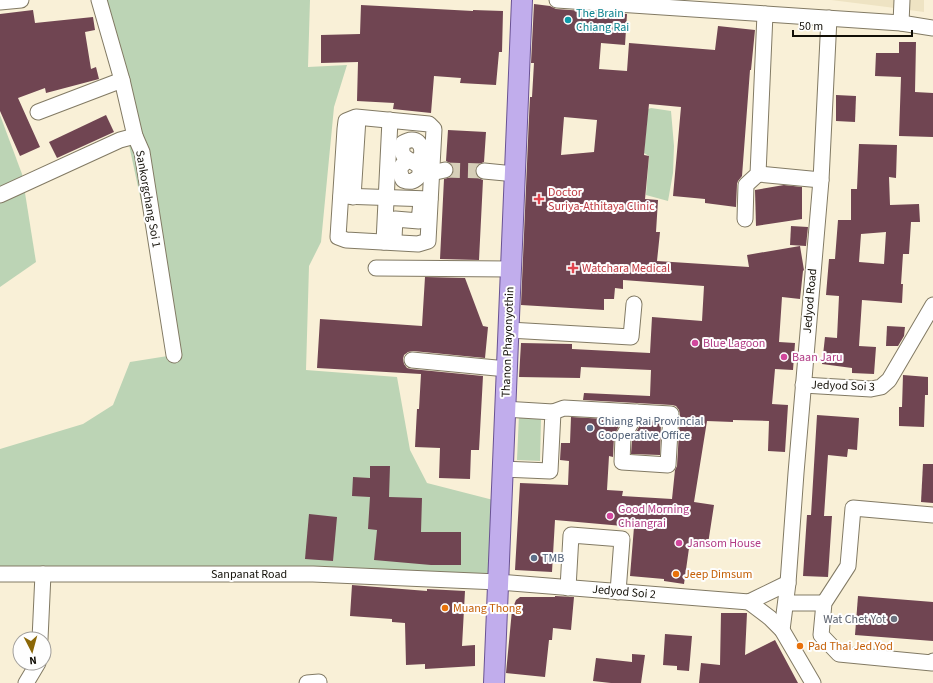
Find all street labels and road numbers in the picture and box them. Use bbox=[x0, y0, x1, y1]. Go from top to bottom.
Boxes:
street label: Sankorgchang Soi 1 bbox=[131, 149, 165, 249]
street label: Jedyod Road bbox=[799, 268, 821, 334]
street label: Thanon Phayonyothin bbox=[498, 286, 518, 398]
street label: Jedyod Soi 3 bbox=[811, 376, 875, 396]
street label: Sanpanat Road bbox=[211, 566, 287, 583]
street label: Jedyod Soi 2 bbox=[592, 581, 657, 603]

